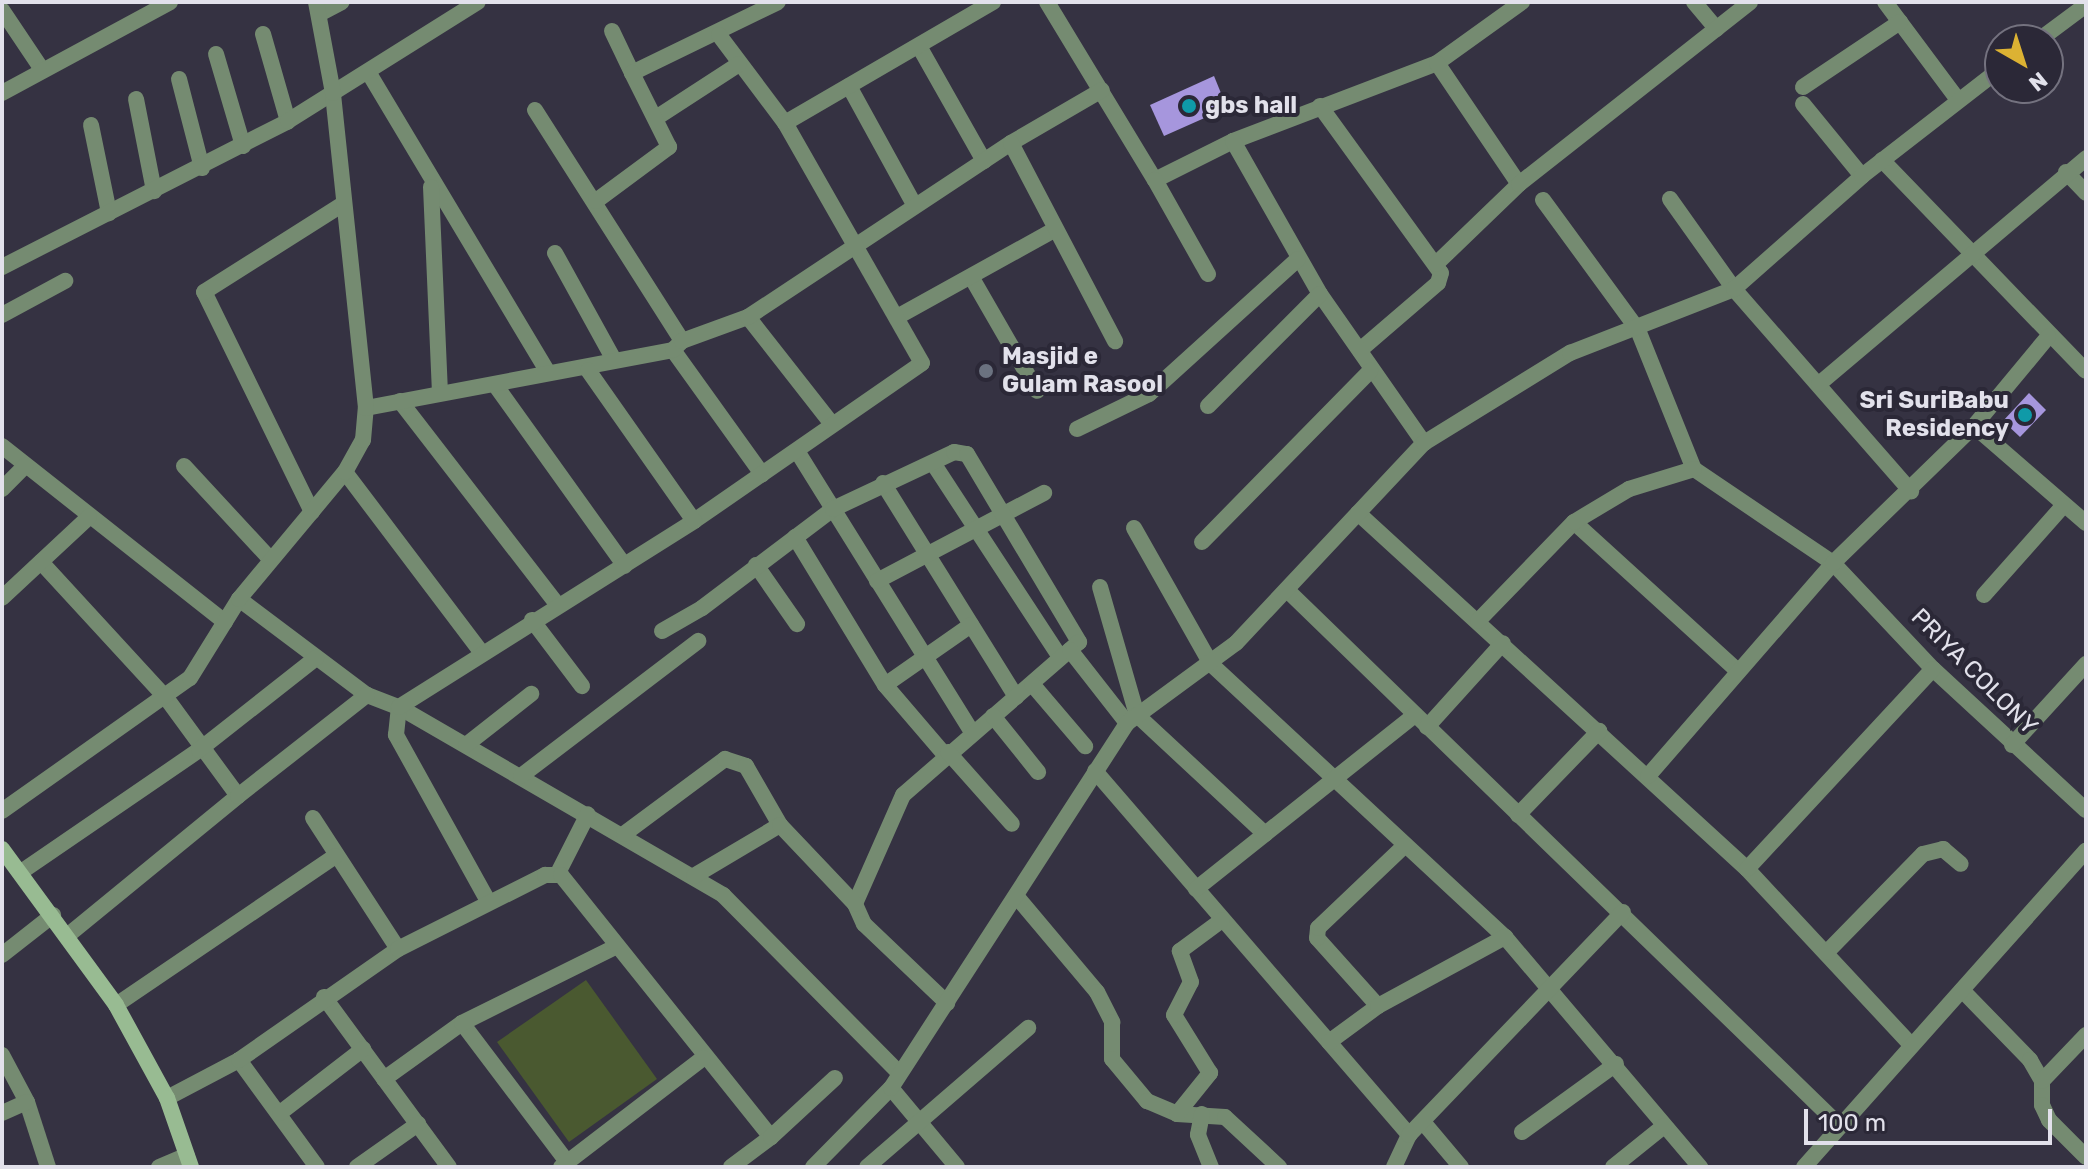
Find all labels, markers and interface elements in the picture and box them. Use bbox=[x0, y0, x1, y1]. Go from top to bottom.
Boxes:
north arrow bbox=[1984, 24, 2064, 104]
text: N bbox=[2024, 66, 2053, 97]
place label: gbs hall bbox=[1205, 92, 1297, 120]
marker: gbs hall bbox=[1180, 97, 1198, 115]
place label: Masjid e Gulam Rasool bbox=[1002, 343, 1163, 399]
marker: Masjid e Gulam Rasool bbox=[977, 362, 995, 380]
place label: Sri SuriBabu Residency bbox=[1860, 387, 2009, 443]
marker: Sri SuriBabu Residency bbox=[2016, 406, 2034, 424]
street label: PRIYA COLONY bbox=[1905, 603, 2043, 741]
scale bar bbox=[1808, 1093, 2056, 1143]
text: 100 m bbox=[1818, 1109, 1886, 1137]

